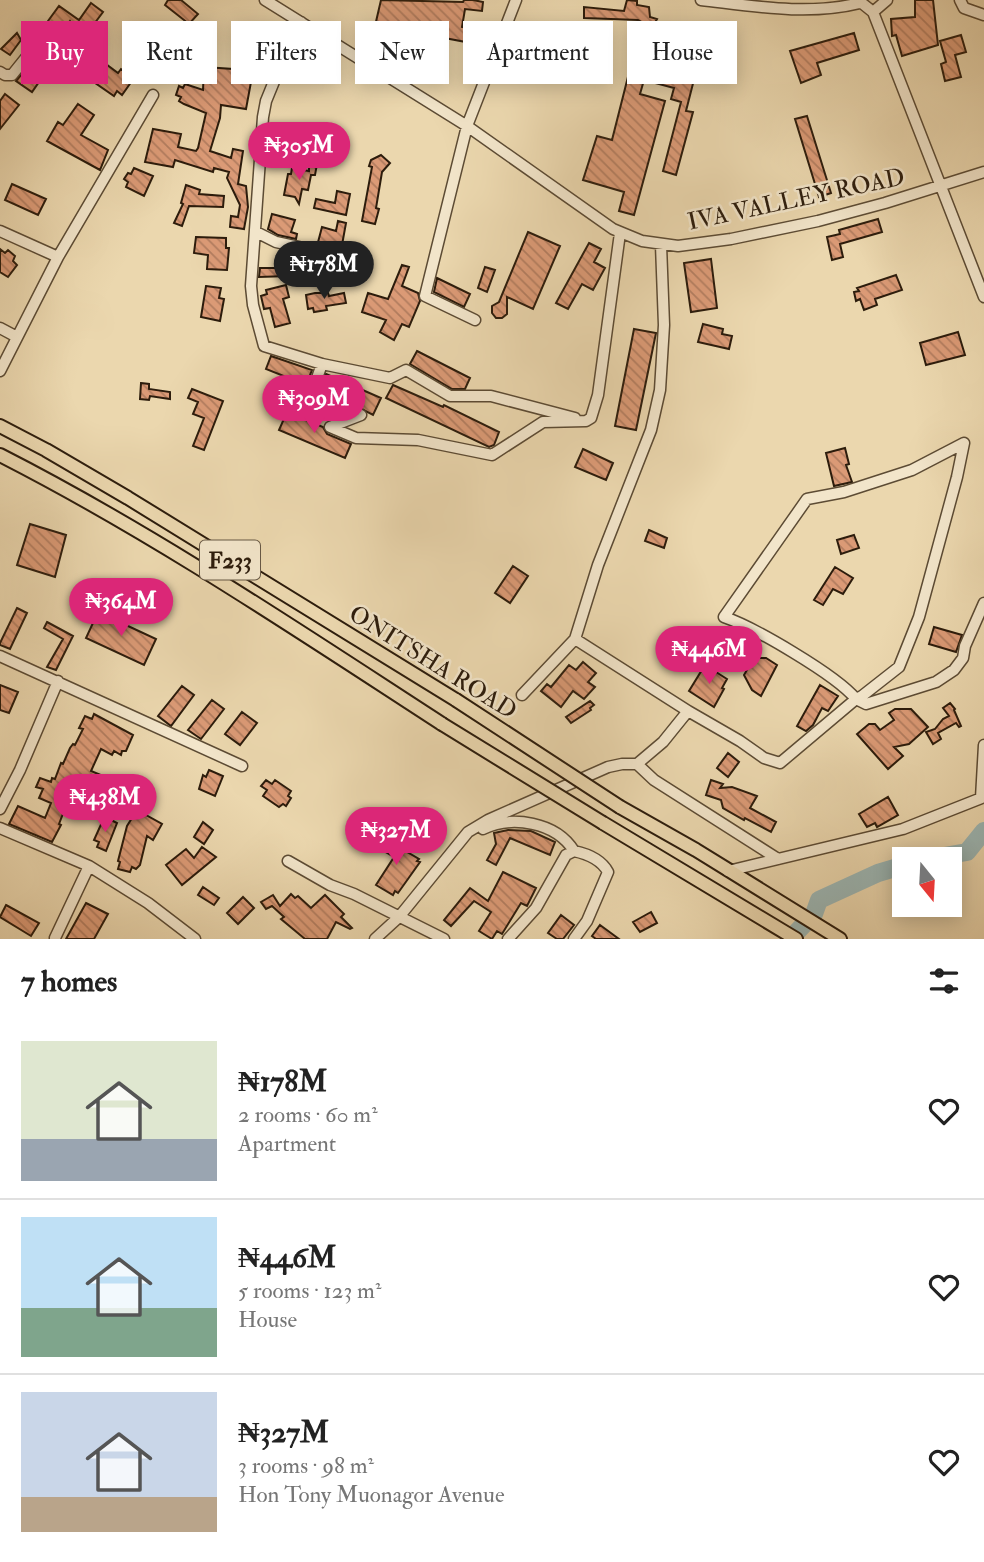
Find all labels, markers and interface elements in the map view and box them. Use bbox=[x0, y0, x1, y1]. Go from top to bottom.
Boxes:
chip: Buy bbox=[21, 21, 108, 84]
chip: Rent bbox=[122, 21, 217, 84]
chip: Filters bbox=[231, 21, 341, 84]
chip: New bbox=[355, 21, 449, 84]
chip: Apartment bbox=[463, 21, 613, 84]
chip: House bbox=[627, 21, 737, 84]
pin: ₦305M bbox=[250, 122, 348, 182]
text: ₦305M bbox=[264, 130, 334, 159]
street label: IVA VALLEY ROAD bbox=[685, 161, 907, 238]
pin: ₦178M bbox=[275, 242, 373, 301]
text: ₦178M bbox=[290, 249, 358, 278]
pin: ₦309M bbox=[265, 376, 363, 435]
text: ₦309M bbox=[278, 383, 350, 412]
road number: F233 bbox=[200, 540, 260, 580]
pin: ₦364M bbox=[72, 578, 170, 638]
text: ₦364M bbox=[85, 586, 157, 615]
street label: ONITSHA ROAD bbox=[343, 598, 522, 726]
pin: ₦446M bbox=[660, 626, 758, 686]
text: ₦446M bbox=[671, 634, 747, 663]
pin: ₦438M bbox=[56, 774, 154, 834]
text: ₦438M bbox=[70, 782, 140, 811]
pin: ₦327M bbox=[347, 808, 445, 867]
text: ₦327M bbox=[361, 815, 431, 844]
north arrow bbox=[892, 847, 962, 917]
map controls bbox=[892, 847, 962, 917]
icon: filters bbox=[925, 962, 963, 1000]
text: 7 homes bbox=[21, 963, 117, 1000]
text: ₦178M bbox=[238, 1063, 327, 1100]
icon: home bbox=[77, 1069, 161, 1153]
icon: heart bbox=[925, 1092, 963, 1130]
text: 2 rooms · 60 m² bbox=[238, 1100, 378, 1129]
text: Apartment bbox=[238, 1129, 336, 1158]
text: ₦446M bbox=[238, 1239, 336, 1276]
icon: home bbox=[77, 1245, 161, 1329]
icon: heart bbox=[925, 1268, 963, 1306]
text: 5 rooms · 123 m² bbox=[238, 1276, 381, 1305]
text: House bbox=[238, 1305, 297, 1334]
text: ₦327M bbox=[238, 1414, 329, 1451]
icon: home bbox=[77, 1420, 161, 1504]
icon: heart bbox=[925, 1443, 963, 1481]
text: 3 rooms · 98 m² bbox=[238, 1451, 374, 1480]
text: Hon Tony Muonagor Avenue bbox=[238, 1480, 505, 1509]

